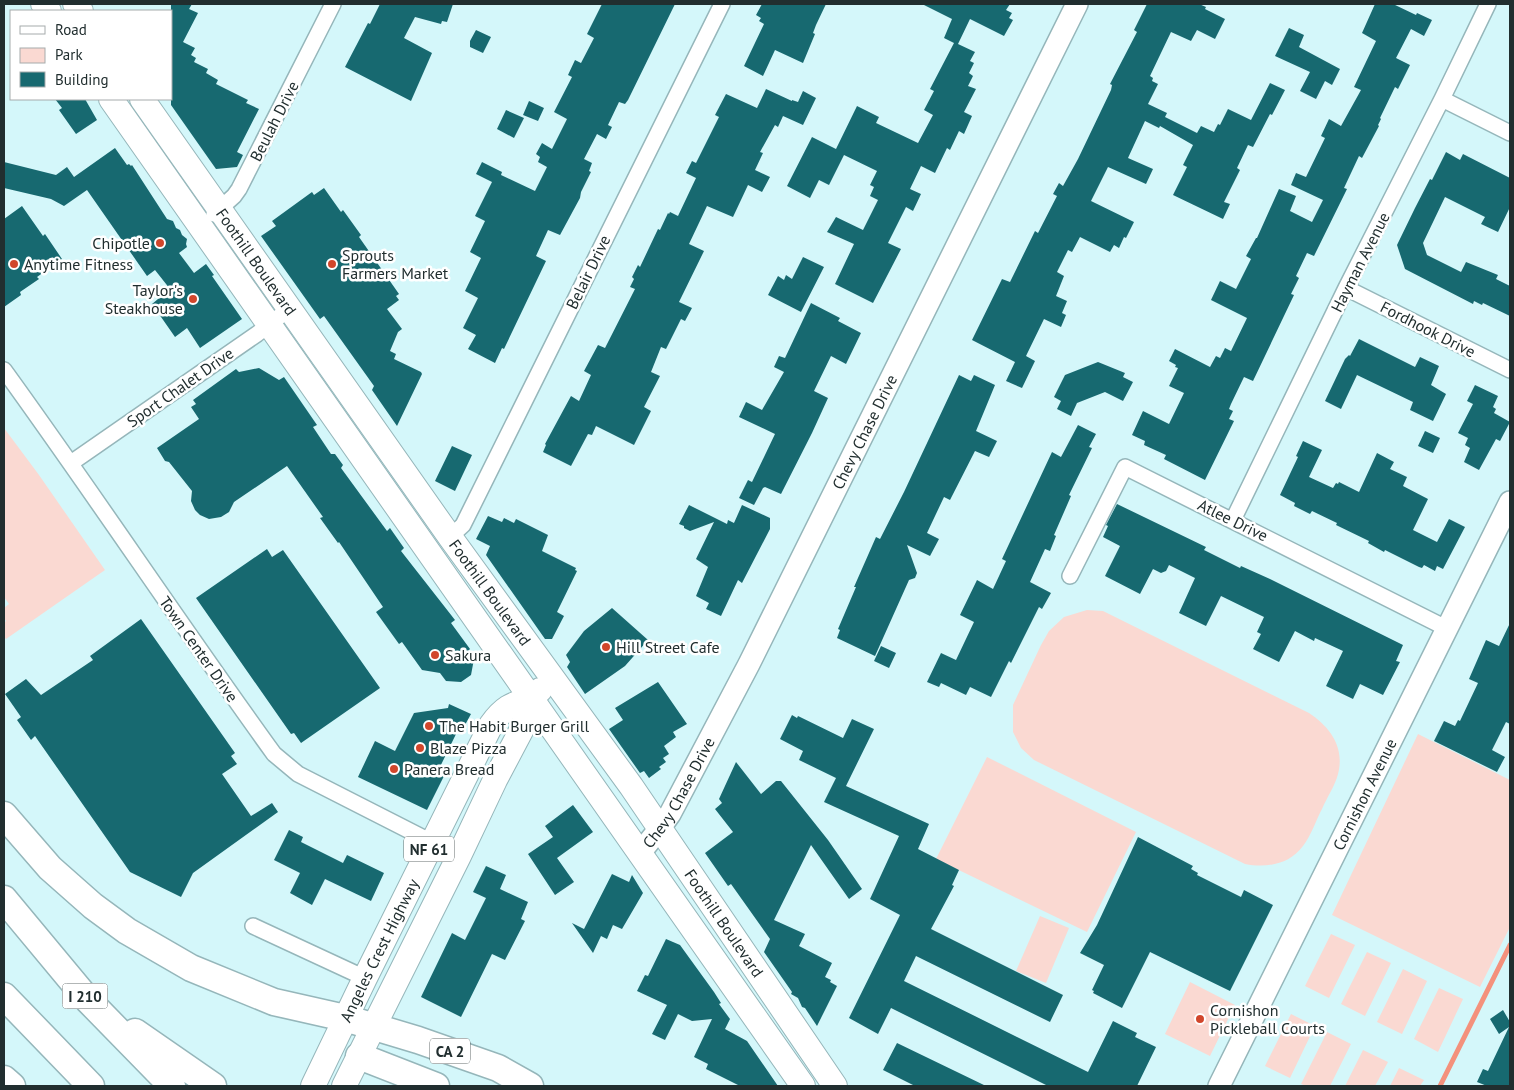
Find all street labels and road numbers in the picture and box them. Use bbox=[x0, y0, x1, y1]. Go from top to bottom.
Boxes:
street label: Beulah Drive bbox=[245, 77, 303, 165]
street label: Foothill Boulevard bbox=[212, 204, 301, 319]
street label: Hayman Avenue bbox=[1326, 209, 1394, 315]
street label: Belair Drive bbox=[561, 232, 615, 312]
street label: Fordhook Drive bbox=[1377, 296, 1479, 362]
street label: Sport Chalet Drive bbox=[123, 343, 237, 431]
street label: Chevy Chase Drive bbox=[827, 371, 901, 493]
street label: Atlee Drive bbox=[1195, 494, 1271, 546]
street label: Foothill Boulevard bbox=[445, 535, 536, 649]
street label: Town Center Drive bbox=[155, 592, 243, 706]
street label: Chevy Chase Drive bbox=[638, 734, 719, 852]
street label: Cornishon Avenue bbox=[1328, 735, 1401, 853]
road number: NF 61 bbox=[404, 836, 454, 862]
street label: Foothill Boulevard bbox=[680, 865, 768, 981]
street label: Angeles Crest Highway bbox=[335, 875, 423, 1025]
road number: I 210 bbox=[62, 984, 108, 1008]
road number: CA 2 bbox=[430, 1038, 470, 1064]

